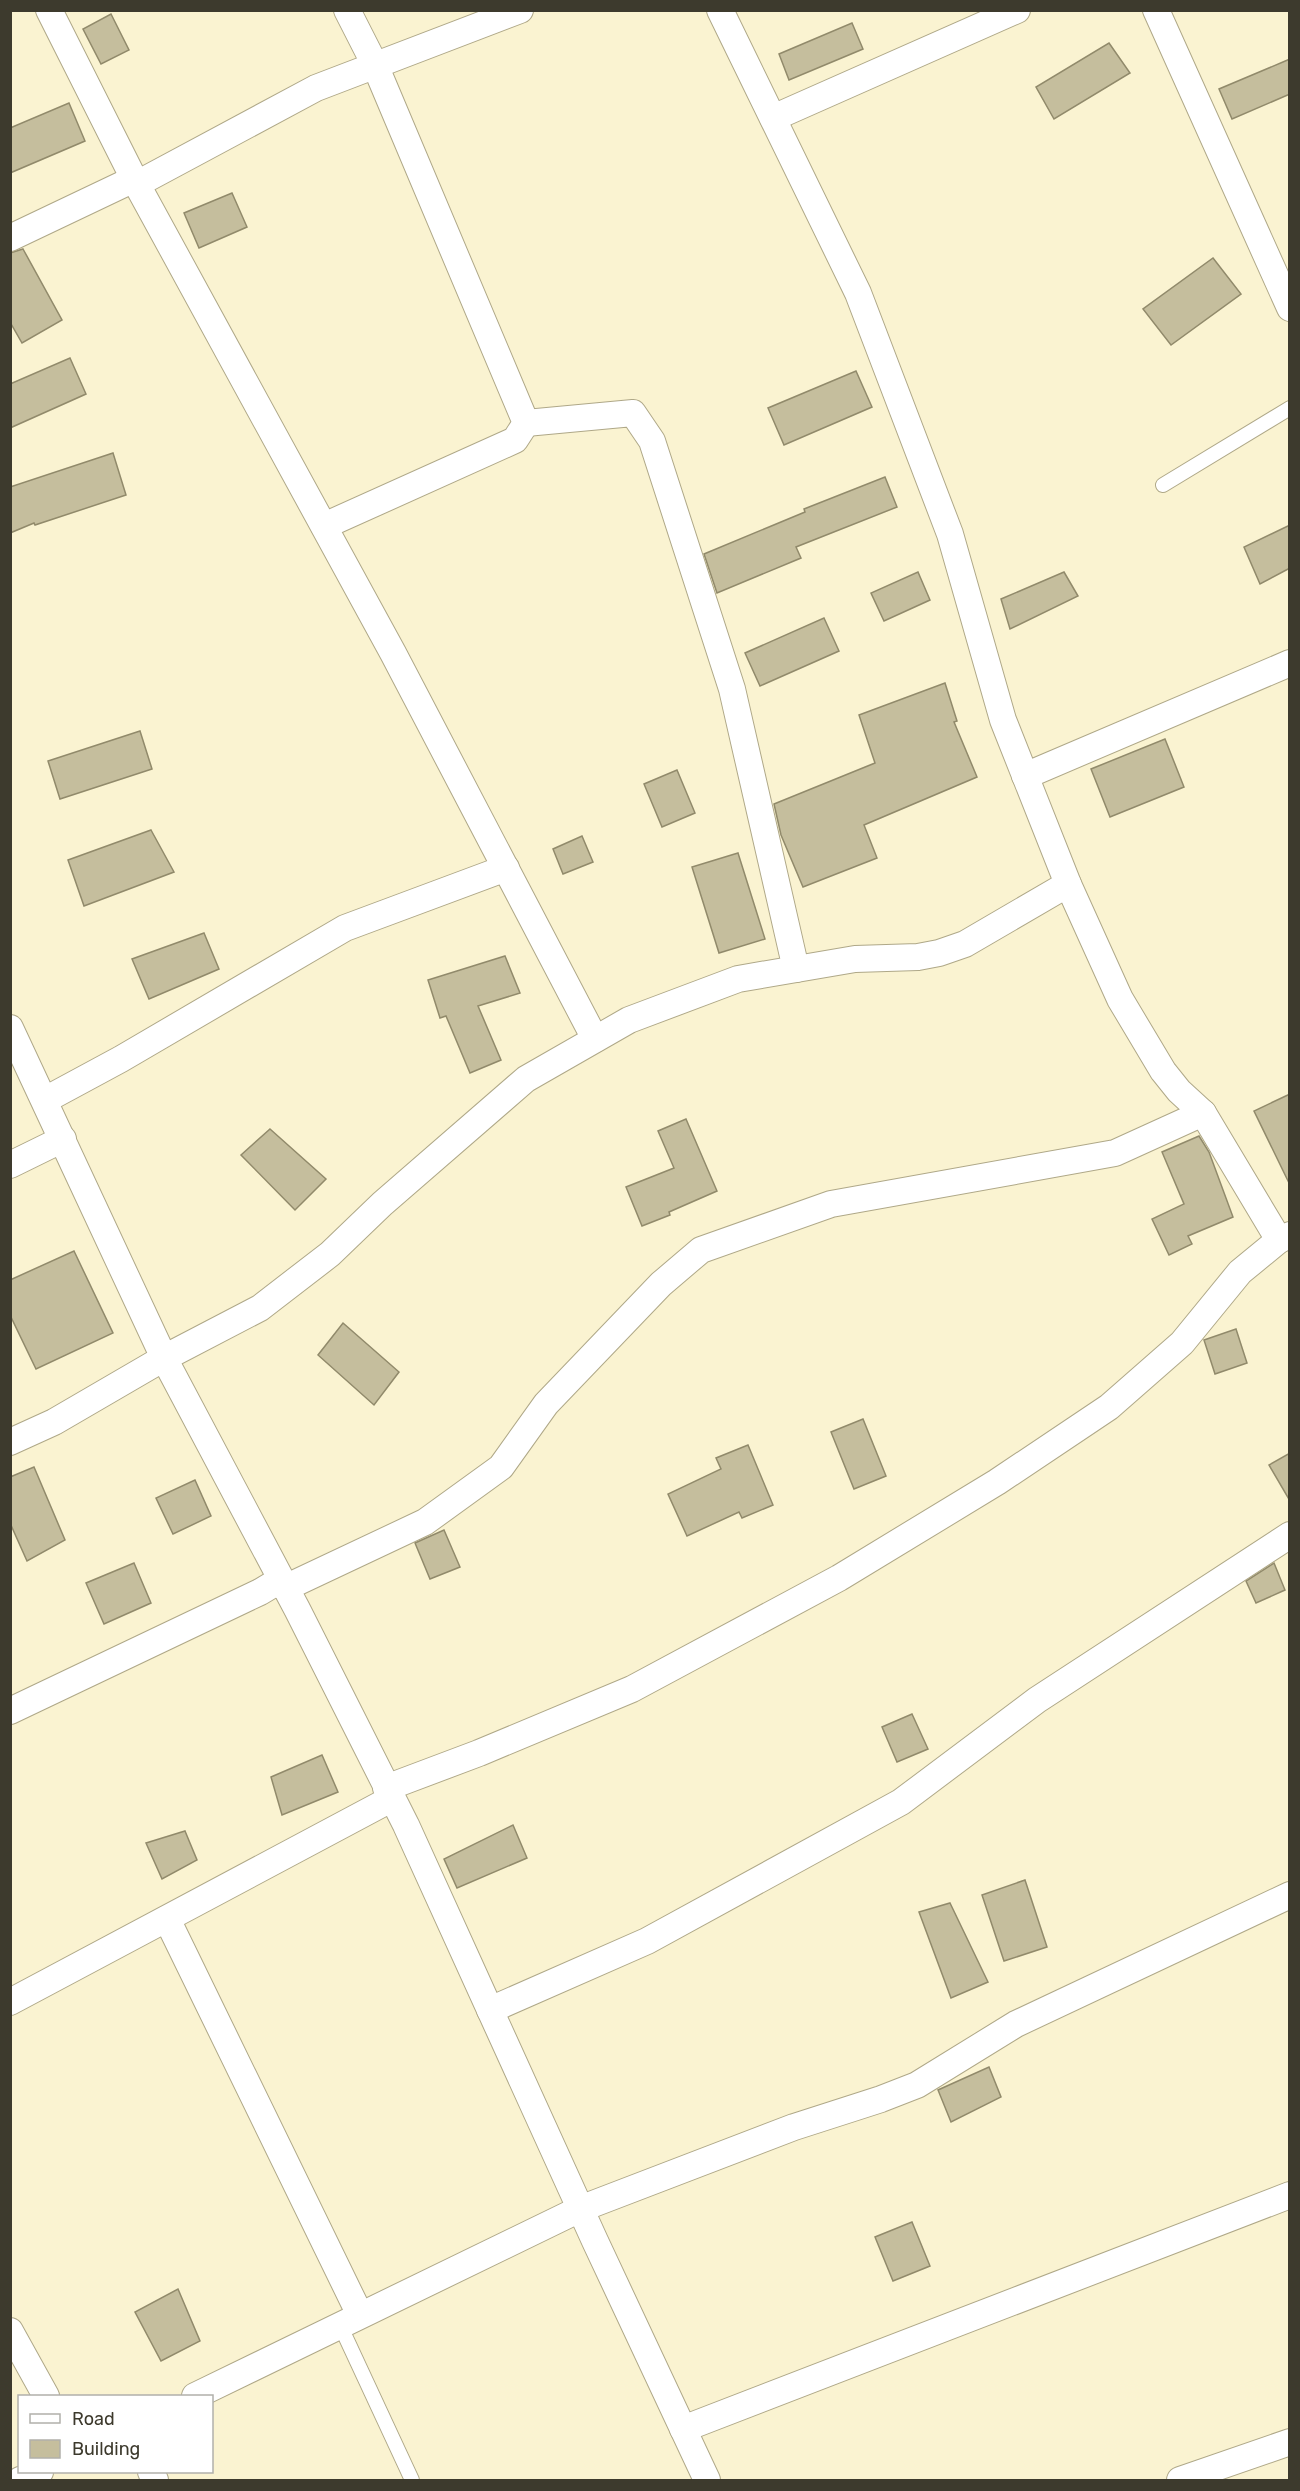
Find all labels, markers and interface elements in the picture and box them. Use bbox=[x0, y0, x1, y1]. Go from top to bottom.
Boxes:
legend bbox=[18, 2395, 213, 2473]
text: Road bbox=[72, 2408, 115, 2430]
text: Building bbox=[72, 2438, 140, 2460]

